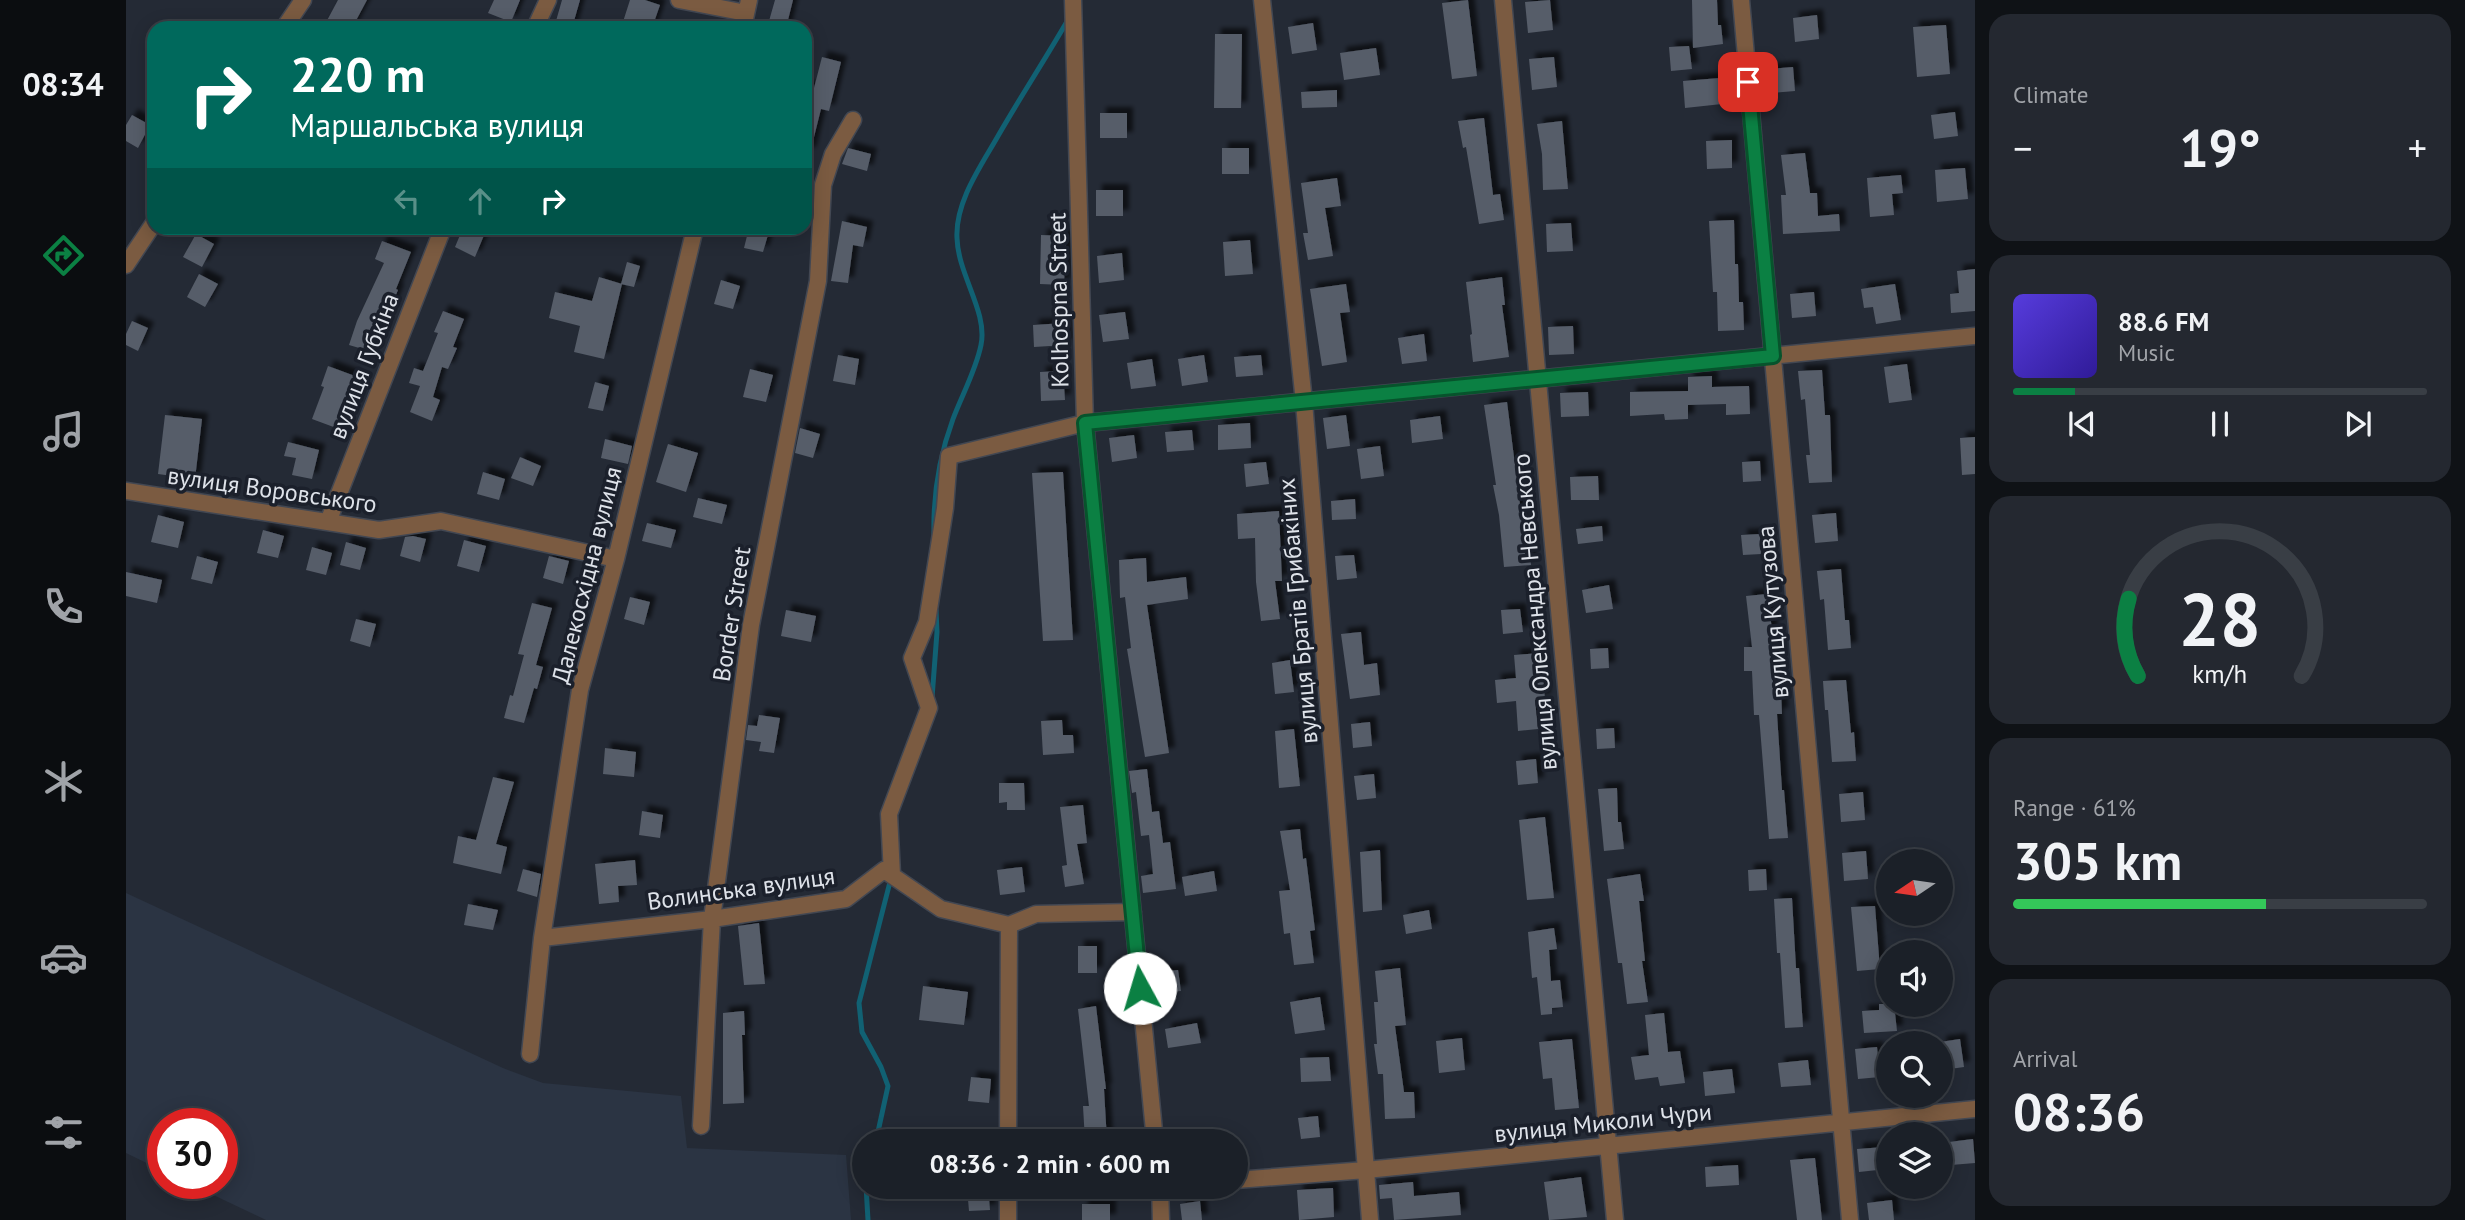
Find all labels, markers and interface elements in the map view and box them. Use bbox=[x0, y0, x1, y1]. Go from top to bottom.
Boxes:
text: 220 m bbox=[290, 42, 425, 106]
icon: right bbox=[175, 49, 266, 140]
pin bbox=[1718, 52, 1778, 112]
text: 08:34 bbox=[22, 63, 104, 105]
icon: arrive bbox=[1729, 63, 1767, 101]
text: Climate bbox=[2013, 80, 2088, 109]
text: Маршальська вулиця bbox=[290, 104, 584, 146]
text: 19° bbox=[2179, 114, 2261, 181]
text: − bbox=[2013, 123, 2032, 172]
text: + bbox=[2408, 123, 2427, 172]
icon: left bbox=[388, 182, 426, 220]
icon: ahead bbox=[461, 182, 499, 220]
icon: right bbox=[534, 182, 572, 220]
street label: Kolhospna Street bbox=[1041, 212, 1076, 388]
icon: directions bbox=[39, 231, 88, 280]
street label: вулиця Губкіна bbox=[322, 288, 406, 443]
text: 88.6 FM bbox=[2118, 305, 2209, 338]
text: Music bbox=[2118, 338, 2175, 367]
icon: previous bbox=[2063, 405, 2101, 443]
icon: pause bbox=[2201, 405, 2239, 443]
icon: next bbox=[2339, 405, 2377, 443]
icon: music bbox=[39, 407, 88, 456]
street label: вулиця Олександра Невського bbox=[1505, 452, 1564, 772]
street label: вулиця Воровського bbox=[165, 459, 379, 520]
street label: Далекосхідна вулиця bbox=[545, 463, 628, 686]
street label: вулиця Братів Грибакіних bbox=[1270, 477, 1325, 745]
street label: вулиця Кутузова bbox=[1750, 525, 1795, 699]
street label: Border Street bbox=[706, 544, 757, 684]
text: 28 bbox=[2179, 572, 2261, 666]
icon: phone bbox=[39, 582, 88, 631]
text: km/h bbox=[2193, 658, 2247, 690]
icon: climate bbox=[39, 757, 88, 806]
text: Range · 61% bbox=[2013, 793, 2136, 822]
text: 305 km bbox=[2013, 827, 2182, 894]
north arrow bbox=[1876, 849, 1953, 926]
map controls bbox=[1876, 849, 1953, 1199]
street label: Волинська вулиця bbox=[645, 860, 837, 917]
icon: car bbox=[39, 933, 88, 982]
button: sound bbox=[1876, 940, 1953, 1017]
position arrow bbox=[1103, 951, 1177, 1025]
button: search bbox=[1876, 1031, 1953, 1108]
text: Arrival bbox=[2013, 1044, 2077, 1073]
text: 08:36 bbox=[2013, 1078, 2145, 1145]
street label: вулиця Миколи Чури bbox=[1493, 1096, 1713, 1149]
icon: filters bbox=[39, 1108, 88, 1157]
speed limit sign: 30 bbox=[147, 1108, 238, 1199]
button: layers bbox=[1876, 1122, 1953, 1199]
text: 08:36 · 2 min · 600 m bbox=[930, 1147, 1170, 1180]

